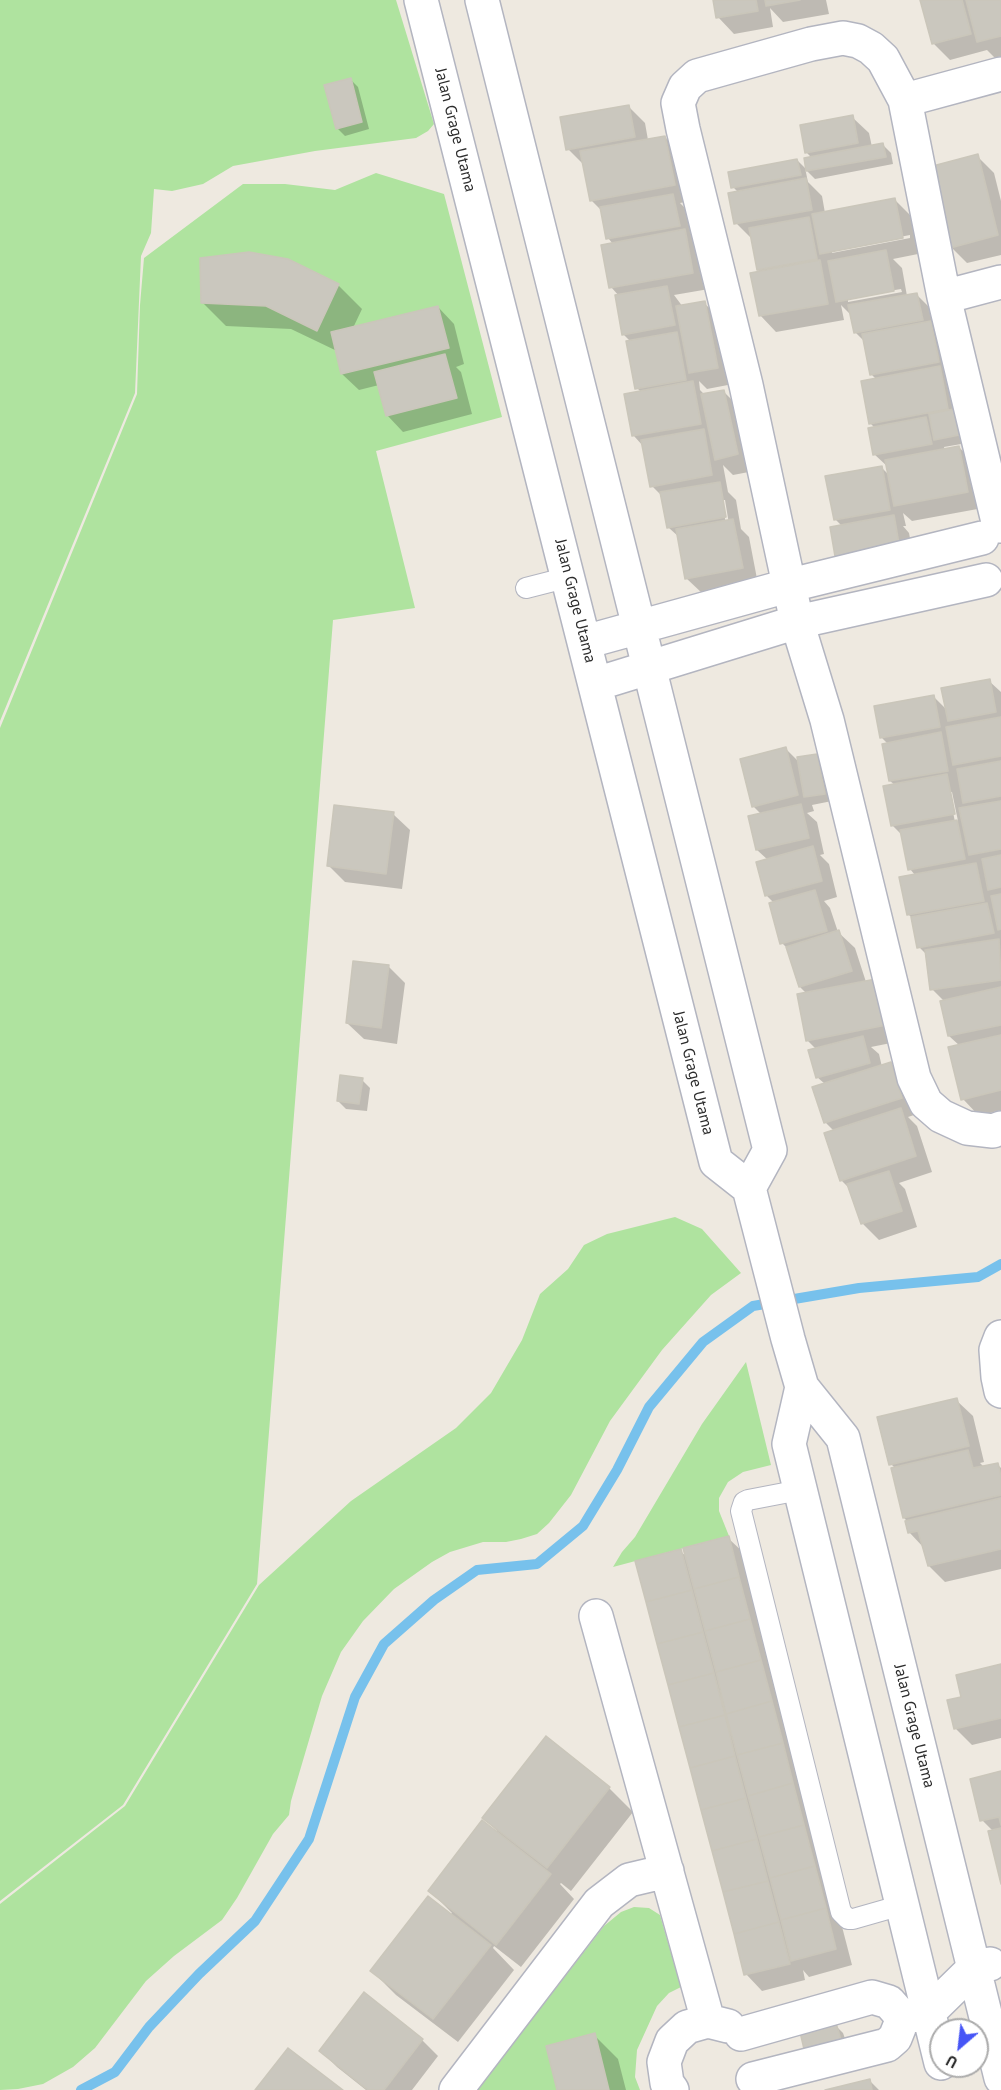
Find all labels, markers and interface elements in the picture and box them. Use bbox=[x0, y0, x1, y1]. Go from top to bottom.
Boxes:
street label: Jalan Grage Utama bbox=[430, 66, 480, 194]
street label: Jalan Grage Utama bbox=[550, 537, 600, 665]
street label: Jalan Grage Utama bbox=[668, 1009, 718, 1137]
street label: Jalan Grage Utama bbox=[889, 1662, 939, 1790]
north arrow bbox=[929, 2018, 989, 2078]
text: U bbox=[942, 2051, 961, 2073]

